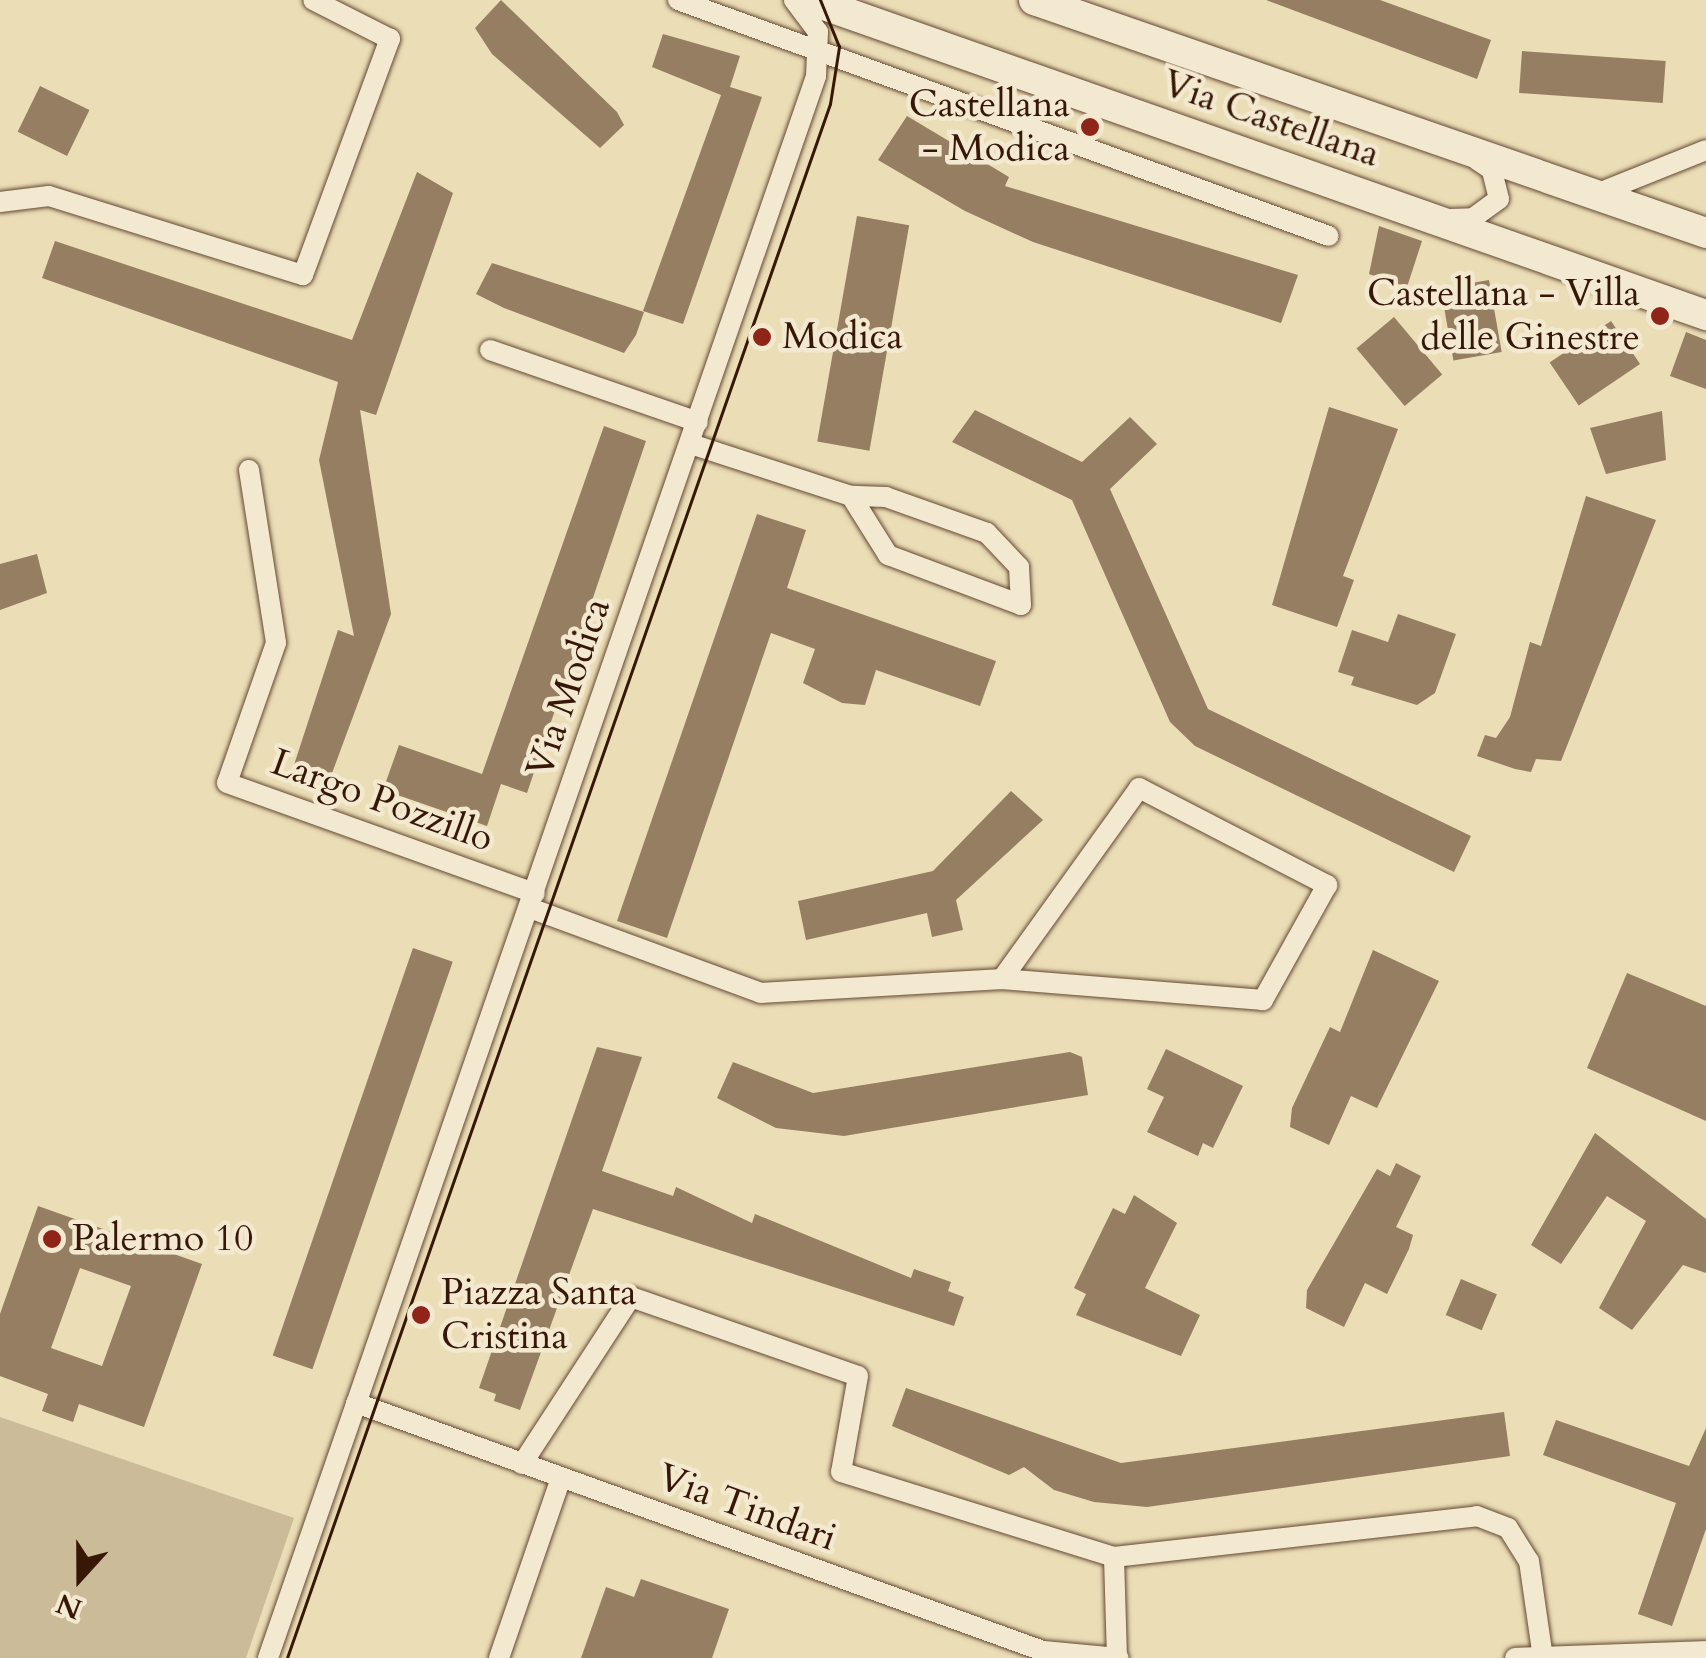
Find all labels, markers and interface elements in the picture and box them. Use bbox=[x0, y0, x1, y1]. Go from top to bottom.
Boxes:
street label: Via Castellana bbox=[1157, 61, 1385, 177]
place label: Castellana - Modica bbox=[909, 82, 1070, 172]
marker: Castellana - Modica bbox=[1079, 116, 1101, 138]
place label: Castellana - Villa delle Ginestre bbox=[1367, 271, 1640, 360]
marker: Castellana - Villa delle Ginestre bbox=[1649, 305, 1671, 327]
place label: Modica bbox=[782, 314, 903, 360]
marker: Modica bbox=[751, 326, 773, 348]
street label: Via Modica bbox=[517, 593, 621, 783]
street label: Largo Pozzillo bbox=[265, 740, 499, 862]
place label: Palermo 10 bbox=[72, 1216, 253, 1262]
marker: Palermo 10 bbox=[41, 1228, 63, 1250]
place label: Piazza Santa Cristina bbox=[441, 1270, 637, 1360]
marker: Piazza Santa Cristina bbox=[410, 1304, 432, 1326]
street label: Via Tindari bbox=[652, 1455, 842, 1561]
north arrow bbox=[30, 1528, 130, 1628]
text: N bbox=[51, 1584, 87, 1628]

